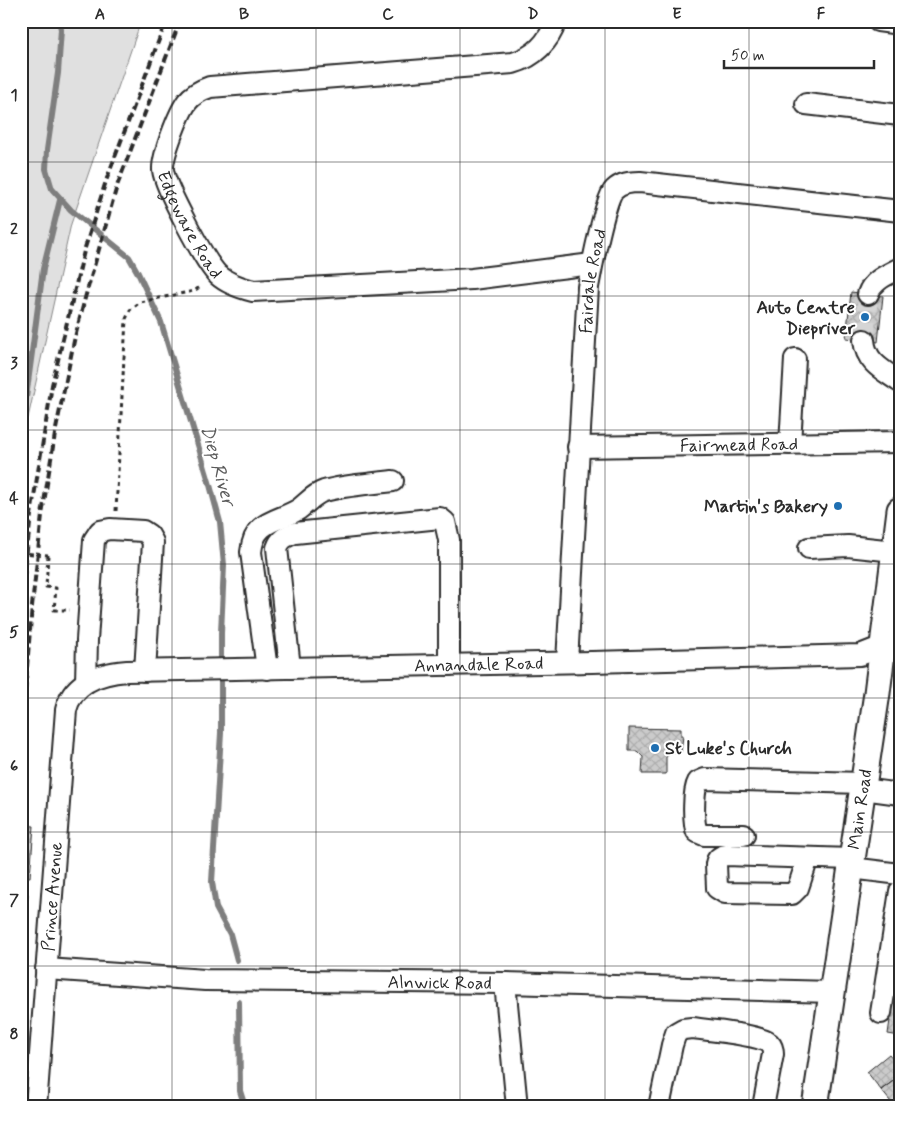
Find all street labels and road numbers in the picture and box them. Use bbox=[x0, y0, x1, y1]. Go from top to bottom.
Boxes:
street label: Edgeware Road bbox=[151, 168, 227, 284]
street label: Fairdale Road bbox=[574, 226, 613, 334]
street label: Fairmead Road bbox=[680, 433, 798, 458]
street label: Annandale Road bbox=[414, 652, 544, 678]
street label: Main Road bbox=[843, 768, 878, 851]
street label: Prince Avenue bbox=[37, 841, 69, 952]
street label: Alnwick Road bbox=[387, 971, 492, 996]

